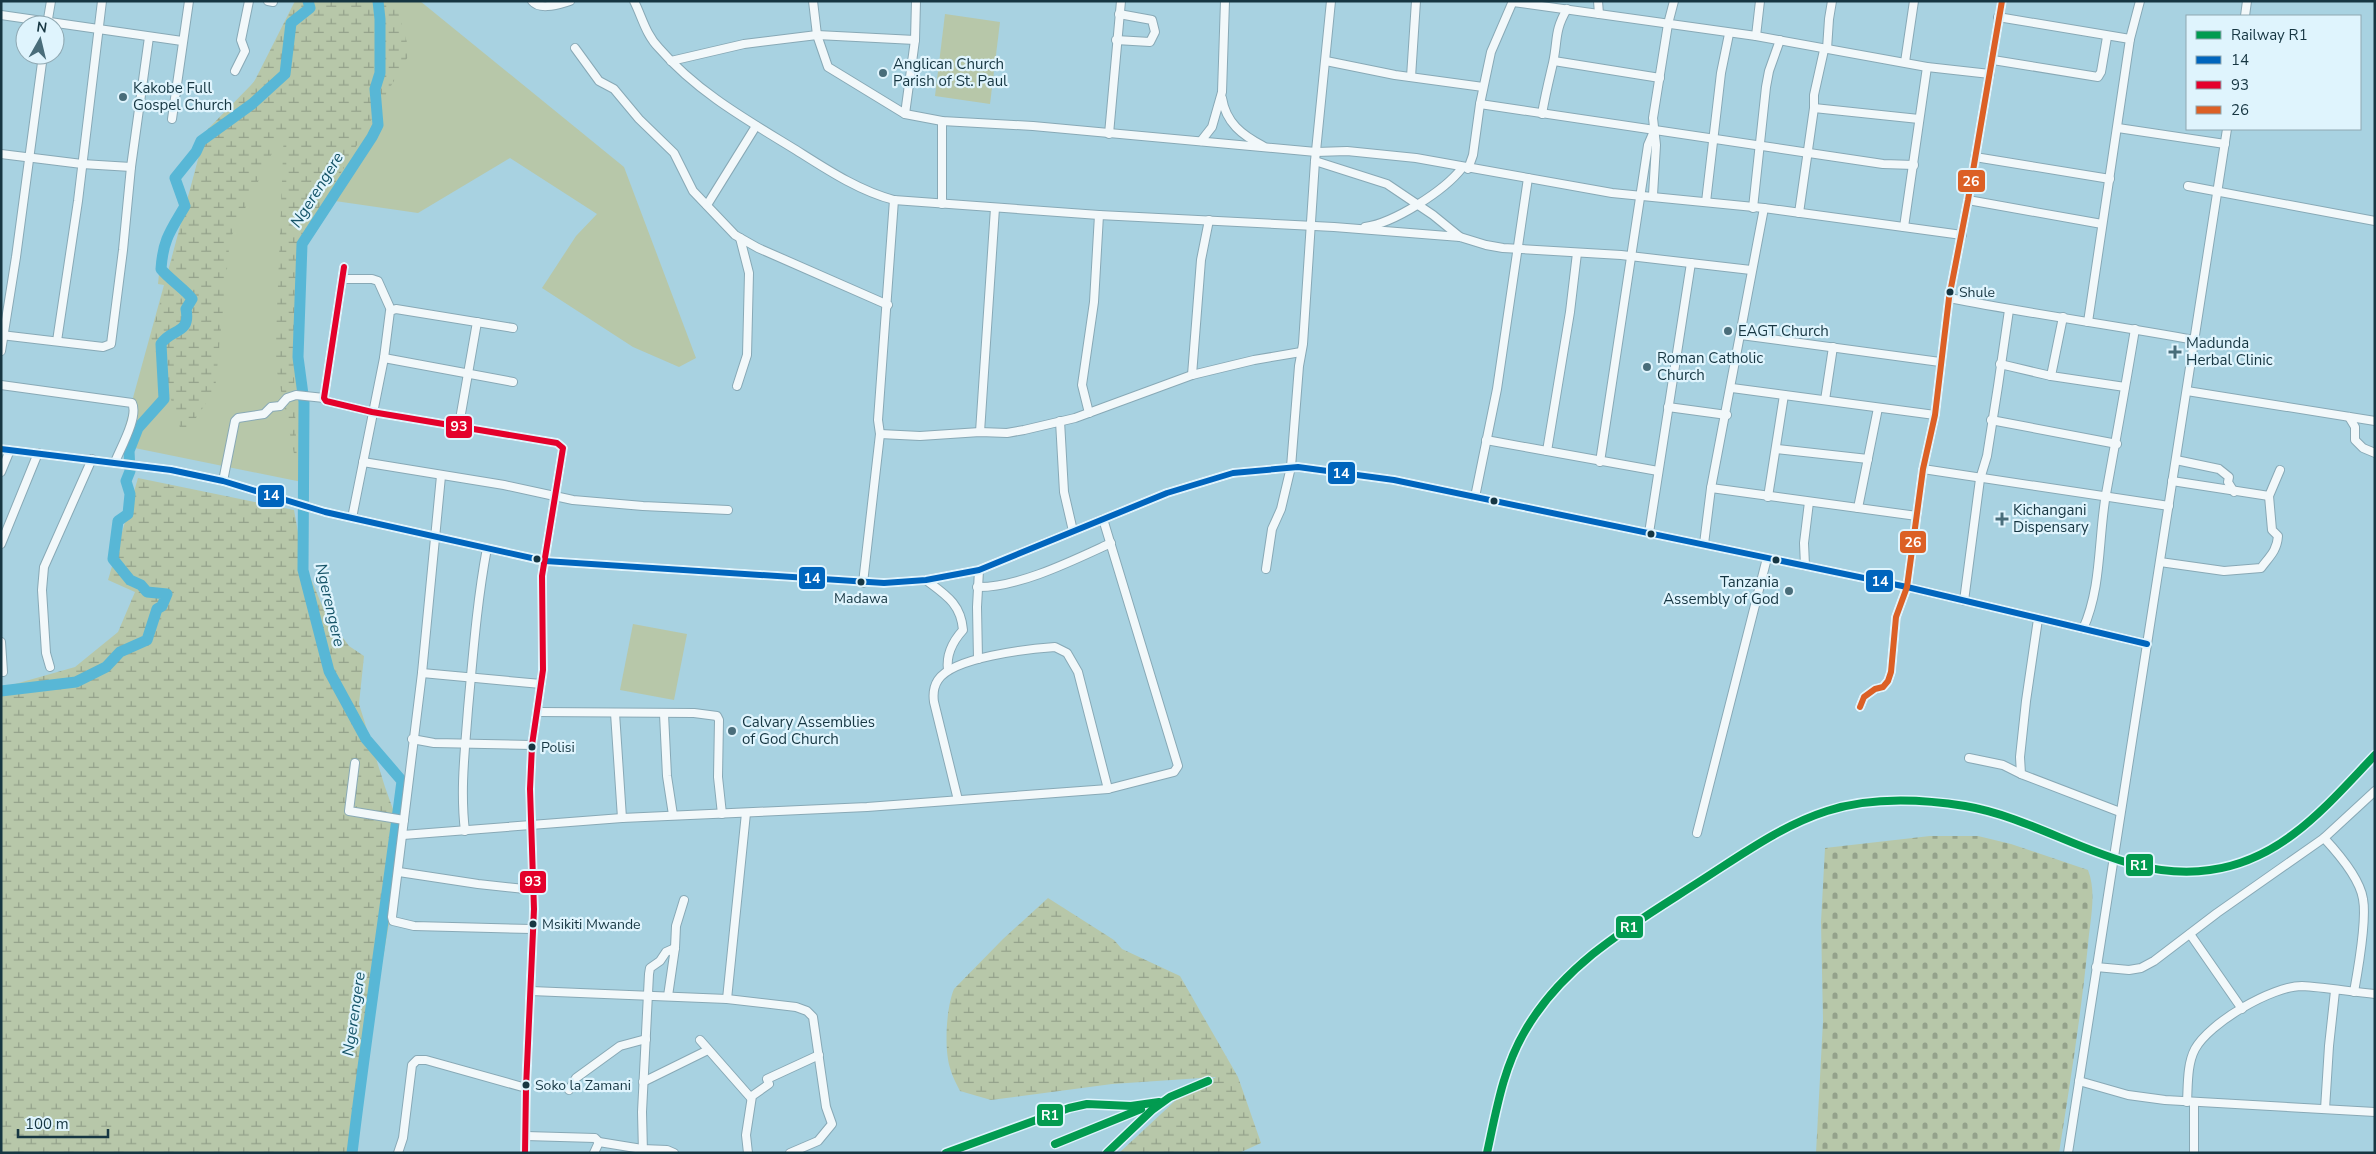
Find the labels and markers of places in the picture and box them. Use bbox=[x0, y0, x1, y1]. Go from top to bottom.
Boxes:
place label: Anglican Church Parish of St. Paul bbox=[893, 54, 1008, 91]
marker: Anglican Church Parish of St. Paul bbox=[877, 67, 889, 79]
place label: Kakobe Full Gospel Church bbox=[133, 78, 232, 115]
marker: Kakobe Full Gospel Church bbox=[117, 91, 129, 103]
place label: Shule bbox=[1959, 283, 1995, 302]
marker: Shule bbox=[1945, 287, 1955, 297]
place label: EAGT Church bbox=[1738, 321, 1829, 341]
marker: EAGT Church bbox=[1722, 325, 1734, 337]
place label: Madunda Herbal Clinic bbox=[2186, 333, 2273, 370]
marker: Madunda Herbal Clinic bbox=[2168, 345, 2182, 359]
place label: Roman Catholic Church bbox=[1657, 348, 1763, 385]
marker: Roman Catholic Church bbox=[1641, 361, 1653, 373]
unlabelled marker bbox=[1489, 496, 1499, 506]
place label: Kichangani Dispensary bbox=[2013, 500, 2089, 537]
marker: Kichangani Dispensary bbox=[1995, 512, 2009, 526]
unlabelled marker bbox=[1646, 529, 1656, 539]
unlabelled marker bbox=[532, 554, 542, 564]
unlabelled marker bbox=[1771, 555, 1781, 565]
place label: Tanzania Assembly of God bbox=[1663, 572, 1779, 609]
marker: Madawa bbox=[856, 577, 866, 587]
marker: Tanzania Assembly of God bbox=[1783, 585, 1795, 597]
place label: Madawa bbox=[834, 589, 888, 608]
place label: Calvary Assemblies of God Church bbox=[742, 712, 875, 749]
marker: Calvary Assemblies of God Church bbox=[726, 725, 738, 737]
place label: Polisi bbox=[541, 738, 575, 757]
marker: Polisi bbox=[527, 742, 537, 752]
place label: Msikiti Mwande bbox=[542, 915, 641, 934]
marker: Msikiti Mwande bbox=[528, 919, 538, 929]
place label: Soko la Zamani bbox=[535, 1076, 631, 1095]
marker: Soko la Zamani bbox=[521, 1080, 531, 1090]

